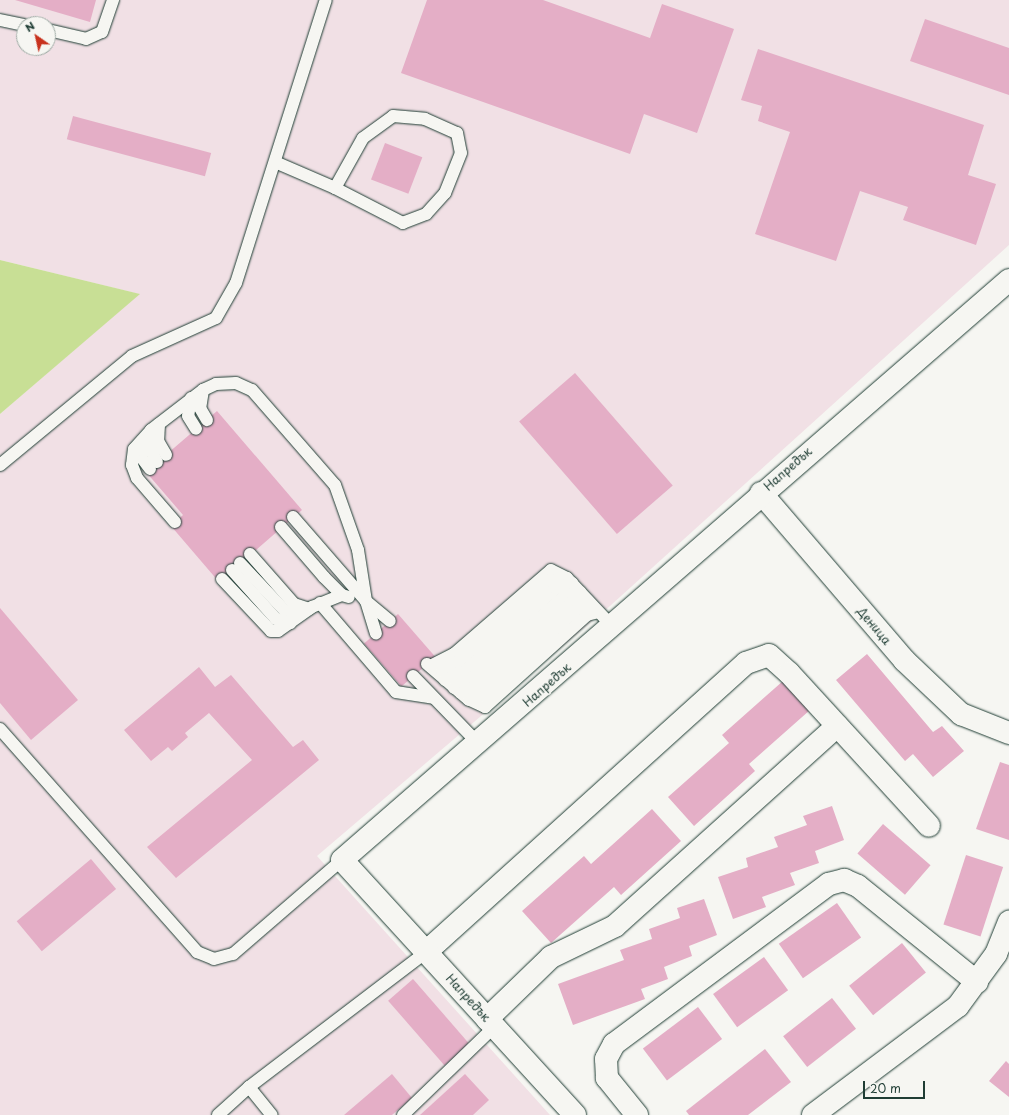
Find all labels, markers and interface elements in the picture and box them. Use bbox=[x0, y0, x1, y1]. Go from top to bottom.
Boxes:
north arrow bbox=[16, 16, 56, 56]
text: N bbox=[21, 17, 38, 36]
street label: Напредък bbox=[761, 444, 815, 494]
street label: Деница bbox=[854, 604, 894, 648]
street label: Напредък bbox=[520, 660, 574, 710]
street label: Напредък bbox=[443, 971, 493, 1025]
scale bar bbox=[865, 1073, 927, 1099]
text: 20 m bbox=[870, 1079, 901, 1097]

